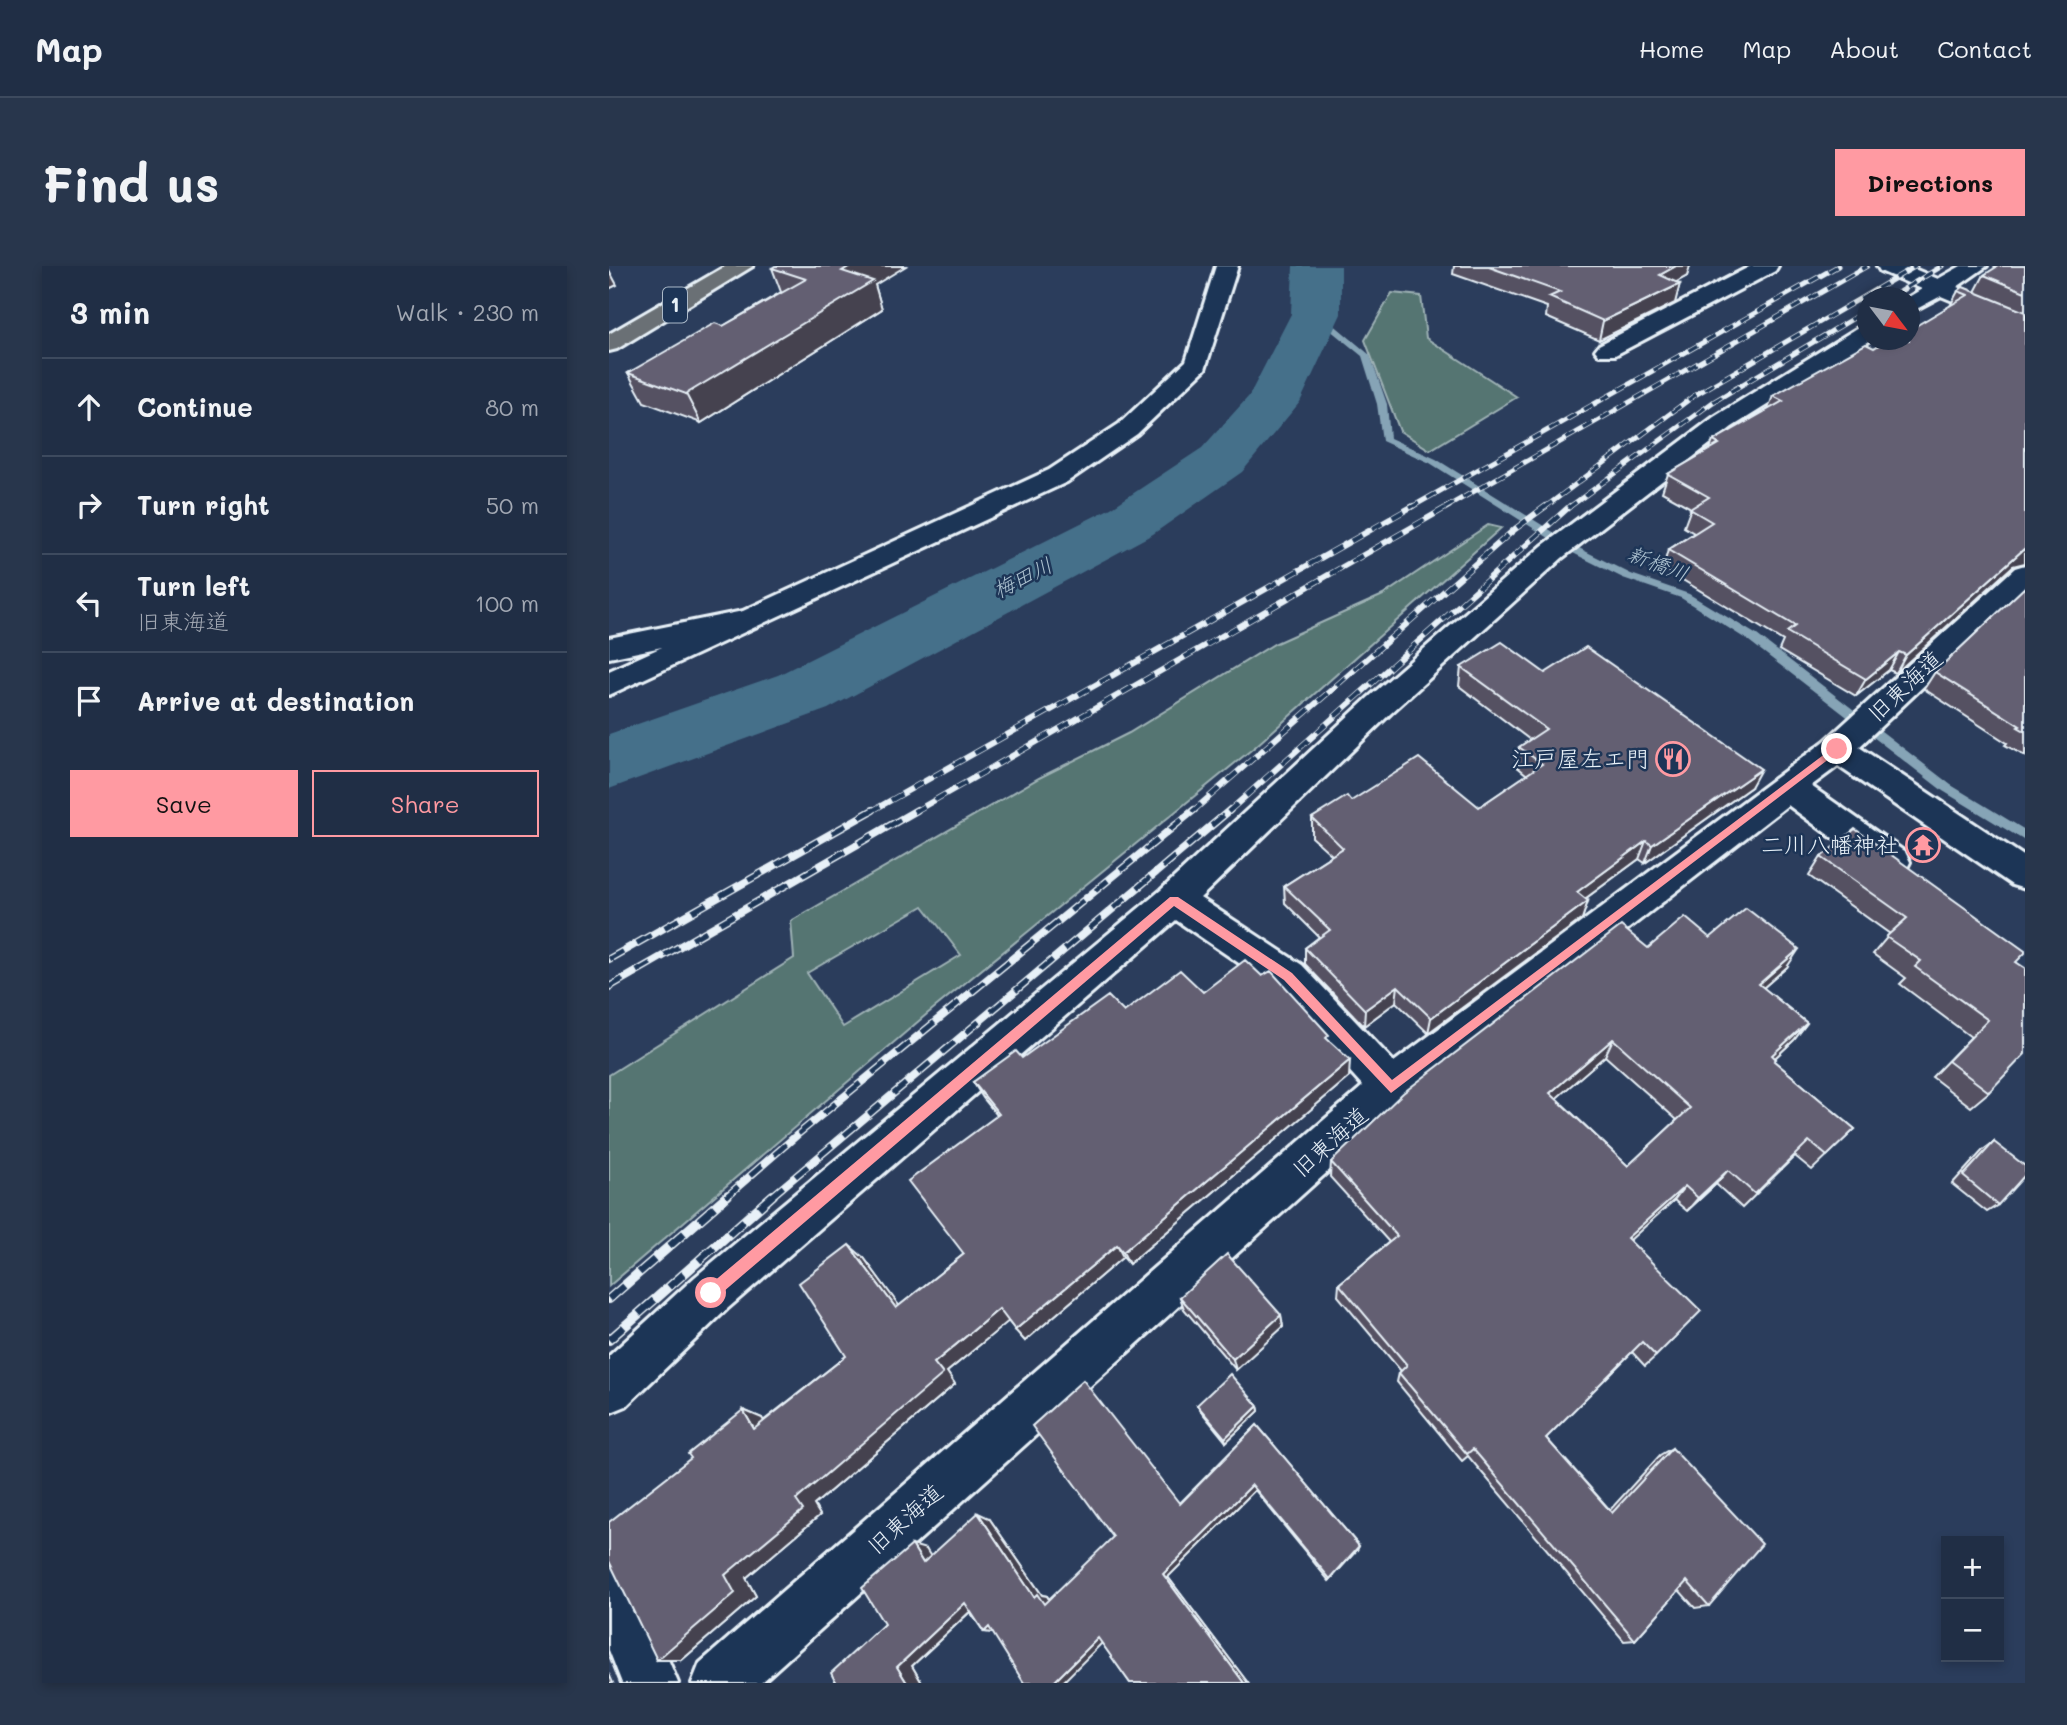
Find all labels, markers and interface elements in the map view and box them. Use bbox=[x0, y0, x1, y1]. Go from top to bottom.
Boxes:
text: Map bbox=[35, 27, 103, 70]
text: Home bbox=[1639, 33, 1704, 64]
text: Map bbox=[1742, 33, 1791, 64]
text: About bbox=[1829, 33, 1899, 64]
text: Contact bbox=[1937, 33, 2032, 64]
button: Directions bbox=[1835, 149, 2025, 216]
text: Find us bbox=[42, 151, 220, 214]
north arrow bbox=[1857, 287, 1920, 350]
road number: 1 bbox=[663, 288, 687, 322]
text: 3 min bbox=[70, 292, 150, 332]
text: Walk · 230 m bbox=[396, 297, 539, 327]
icon: ahead bbox=[70, 388, 108, 426]
text: Continue bbox=[137, 390, 253, 424]
text: 80 m bbox=[485, 392, 539, 422]
icon: right bbox=[70, 486, 108, 524]
text: Turn right bbox=[137, 488, 270, 522]
text: 50 m bbox=[486, 490, 539, 520]
water label: 新橋川 bbox=[1624, 539, 1693, 586]
water label: 梅田川 bbox=[988, 550, 1057, 603]
text: Turn left bbox=[137, 569, 250, 603]
icon: left bbox=[70, 584, 108, 622]
text: 100 m bbox=[475, 588, 539, 618]
text: 旧東海道 bbox=[137, 606, 229, 636]
street label: 旧東海道 bbox=[1860, 643, 1948, 728]
icon: arrive bbox=[70, 682, 108, 720]
text: Arrive at destination bbox=[137, 684, 414, 718]
route end bbox=[1821, 733, 1852, 764]
restaurant icon: 江戸屋左エ門 bbox=[1654, 740, 1692, 778]
place label: 江戸屋左エ門 bbox=[1511, 743, 1649, 773]
button: Save bbox=[70, 770, 298, 837]
button: Share bbox=[312, 770, 539, 837]
temple icon: 二川八幡神社 bbox=[1904, 826, 1942, 864]
place label: 二川八幡神社 bbox=[1761, 829, 1899, 859]
street label: 旧東海道 bbox=[1285, 1099, 1374, 1183]
route start bbox=[695, 1277, 726, 1308]
street label: 旧東海道 bbox=[860, 1476, 949, 1560]
map controls bbox=[1941, 1536, 2004, 1662]
button: + bbox=[1941, 1536, 2004, 1599]
button: − bbox=[1941, 1599, 2004, 1662]

